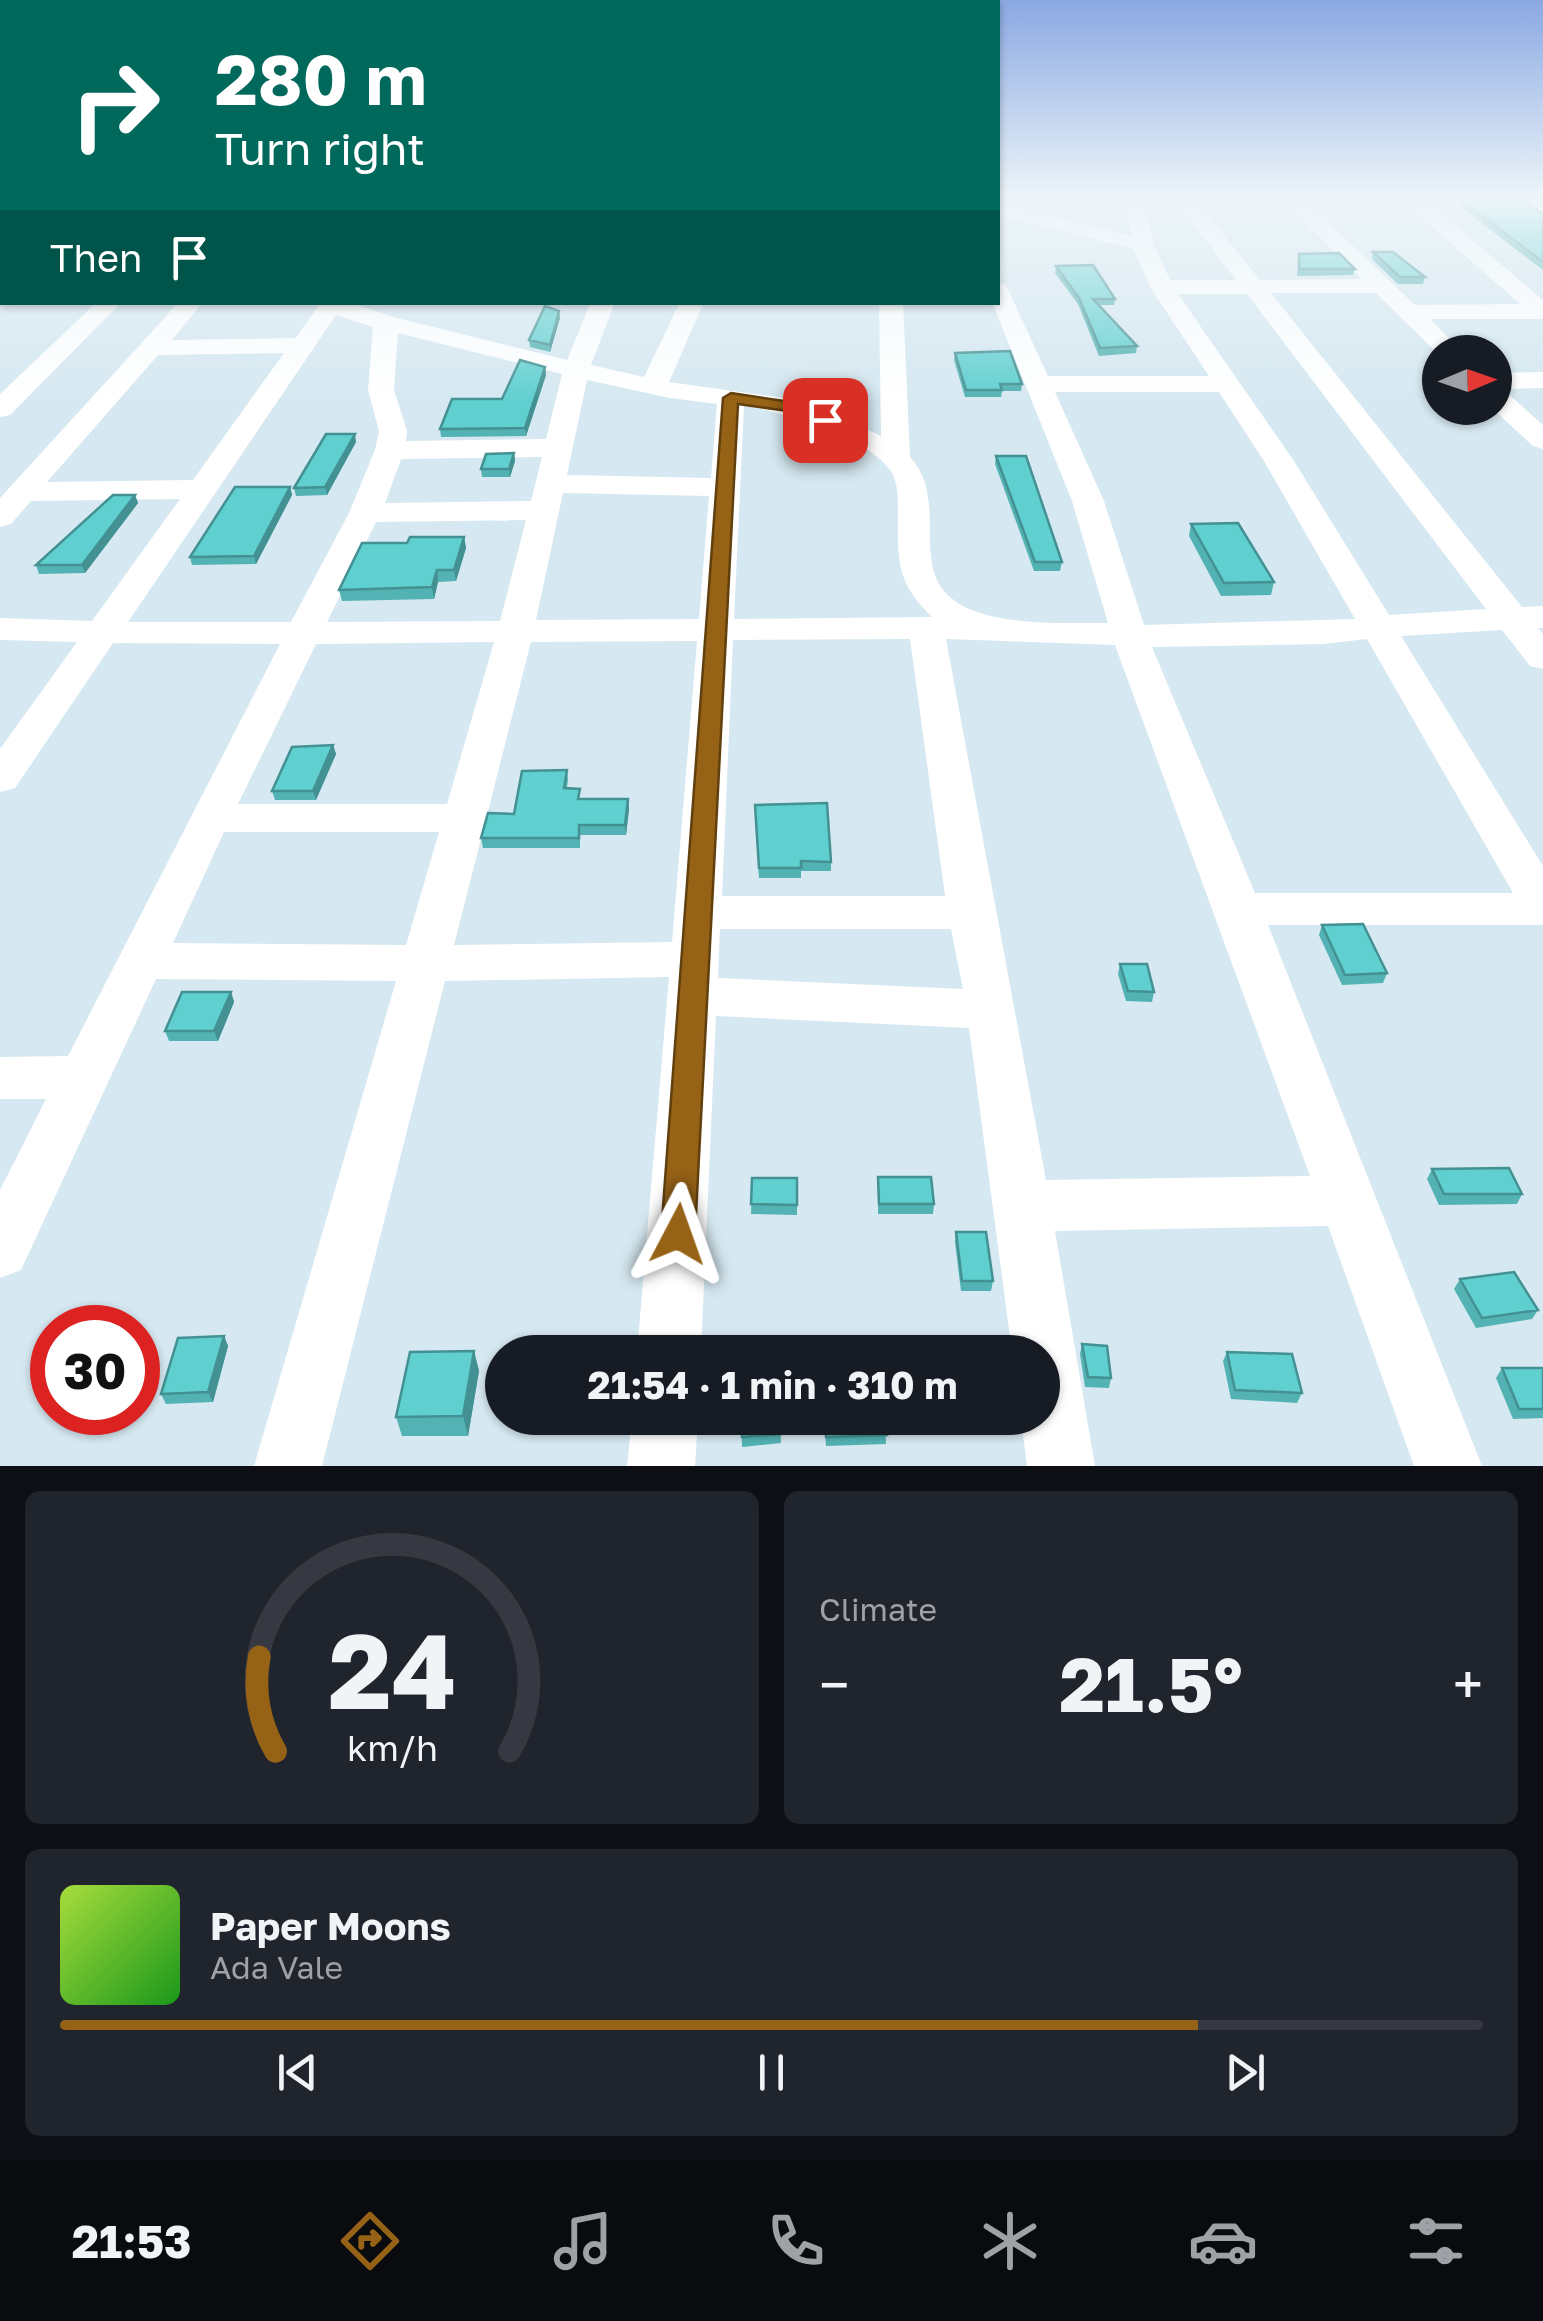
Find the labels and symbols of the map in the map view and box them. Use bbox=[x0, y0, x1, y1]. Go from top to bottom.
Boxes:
north arrow bbox=[1422, 335, 1512, 425]
pin bbox=[783, 378, 868, 463]
position arrow bbox=[626, 1182, 730, 1286]
speed limit sign: 30 bbox=[30, 1305, 160, 1435]

